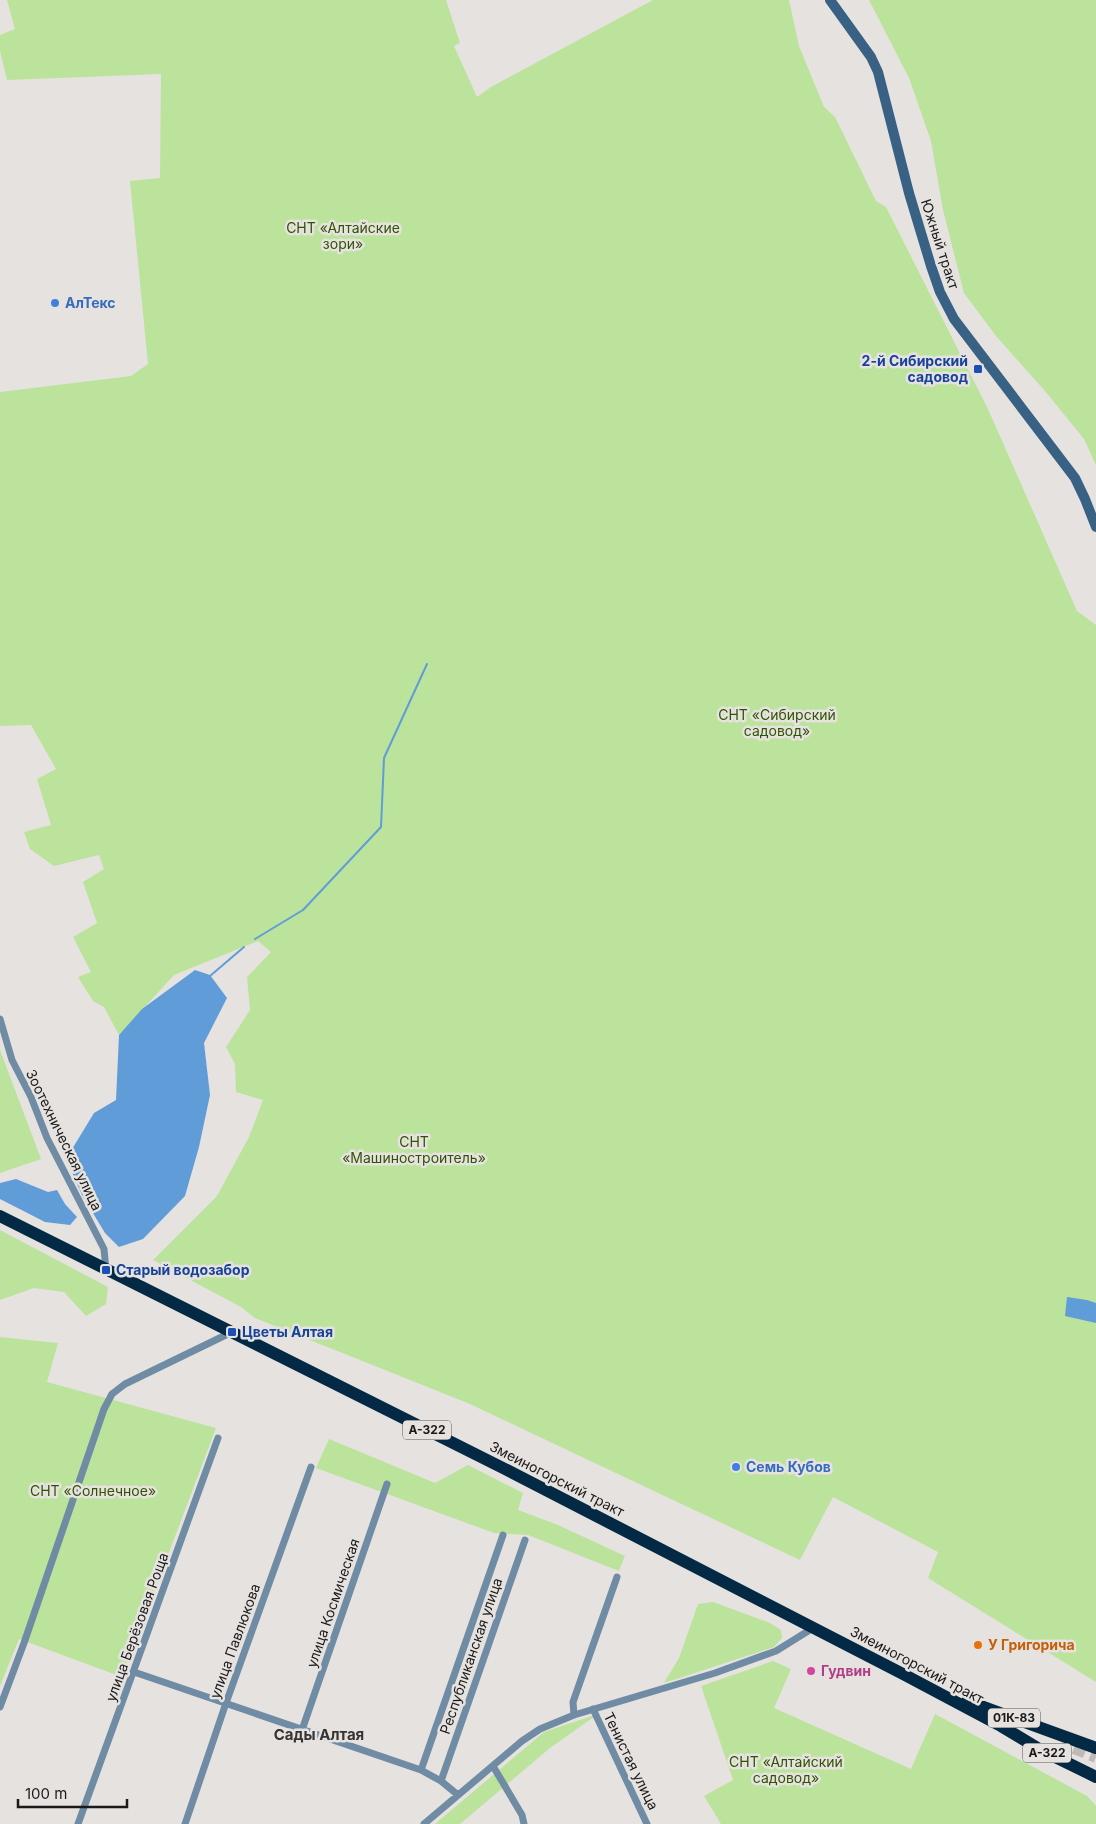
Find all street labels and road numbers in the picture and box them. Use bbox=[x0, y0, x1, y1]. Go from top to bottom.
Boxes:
street label: Южный тракт bbox=[918, 197, 963, 292]
street label: Зоотехническая улица bbox=[23, 1066, 106, 1213]
road number: А-322 bbox=[403, 1420, 451, 1440]
street label: Змеиногорский тракт bbox=[487, 1437, 628, 1520]
street label: улица Космическая bbox=[302, 1536, 363, 1670]
street label: улица Берёзовая Роща bbox=[102, 1550, 171, 1704]
street label: Республиканская улица bbox=[436, 1575, 505, 1736]
street label: улица Павлюкова bbox=[206, 1581, 263, 1701]
street label: Змеиногорский тракт bbox=[848, 1622, 987, 1707]
street label: Тенистая улица bbox=[600, 1709, 662, 1812]
road number: 01К-83 bbox=[988, 1709, 1040, 1728]
road number: А-322 bbox=[1023, 1744, 1071, 1762]

